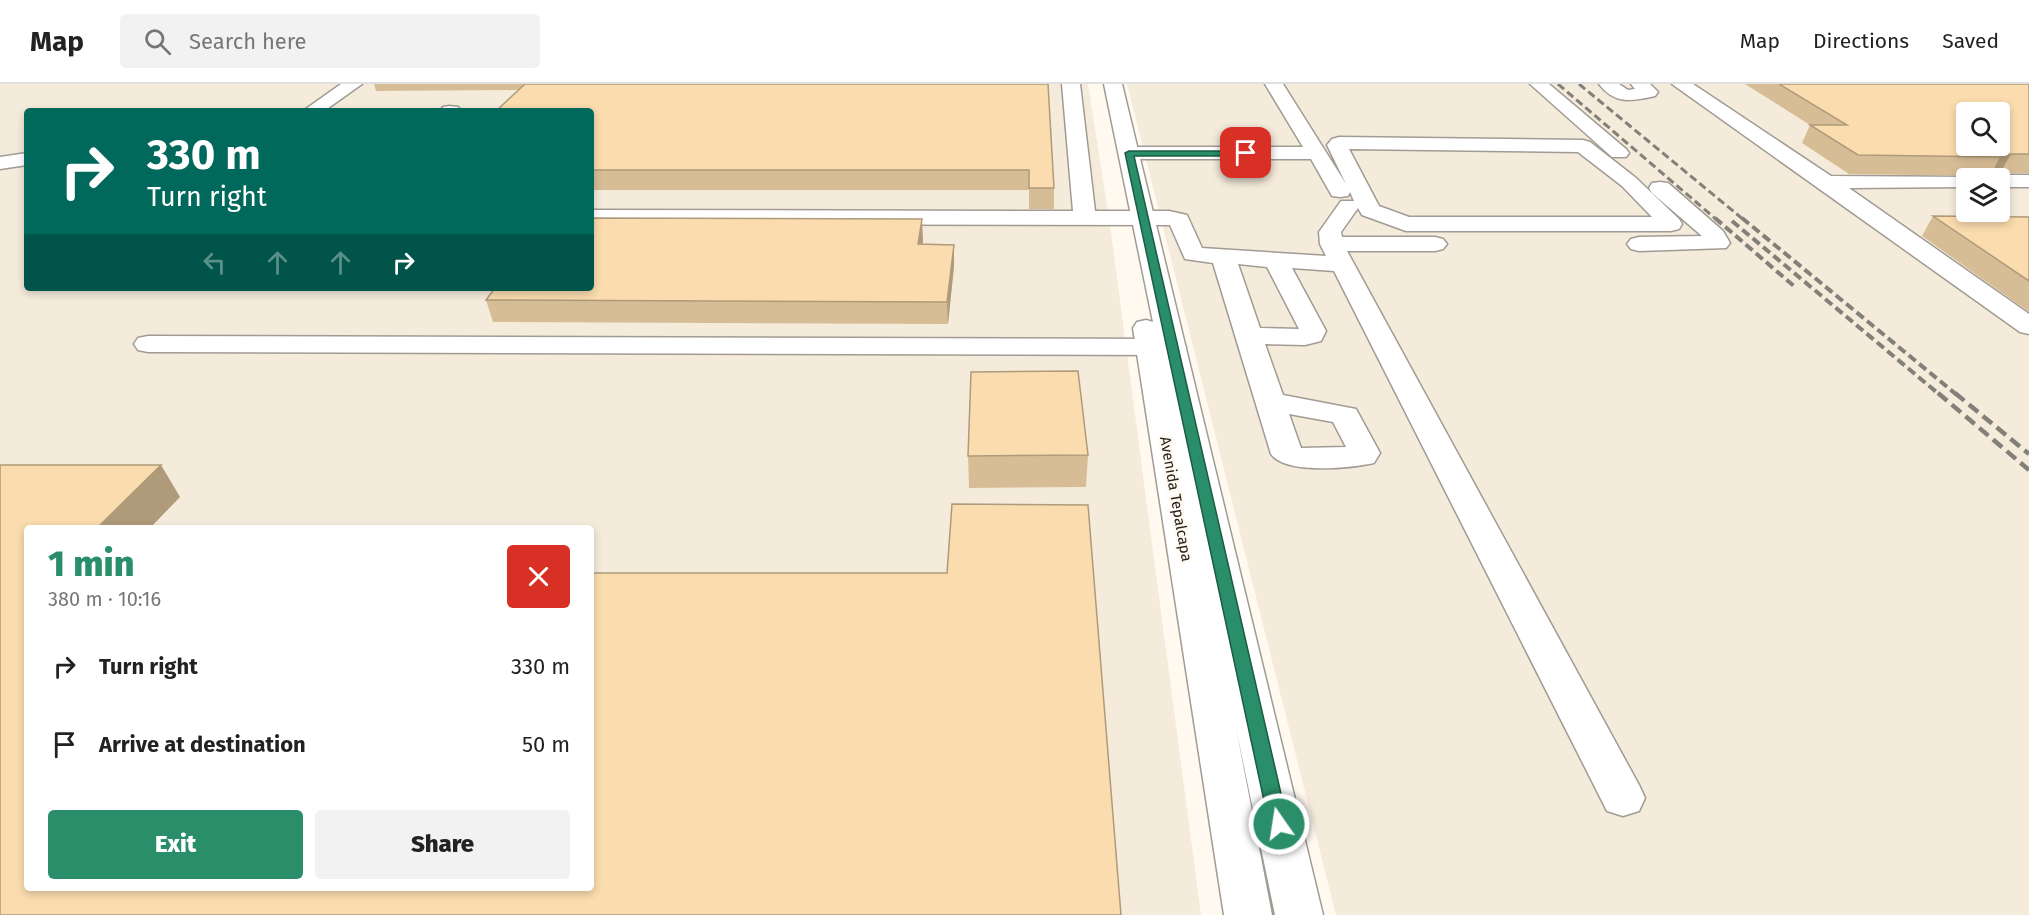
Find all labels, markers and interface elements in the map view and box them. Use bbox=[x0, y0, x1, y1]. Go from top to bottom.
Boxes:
search box bbox=[120, 14, 540, 68]
text: Map bbox=[30, 25, 84, 58]
icon: search bbox=[141, 25, 174, 58]
text: Search here bbox=[189, 28, 307, 55]
text: Map bbox=[1740, 28, 1780, 54]
text: Directions bbox=[1813, 28, 1909, 54]
text: Saved bbox=[1942, 28, 1999, 54]
map controls bbox=[1956, 102, 2010, 222]
button: search bbox=[1956, 102, 2010, 156]
pin bbox=[1220, 127, 1271, 178]
text: 330 m bbox=[147, 130, 261, 180]
icon: right bbox=[48, 132, 126, 210]
icon: arrive bbox=[1229, 136, 1262, 169]
button: layers bbox=[1956, 168, 2010, 222]
text: Turn right bbox=[147, 181, 267, 213]
icon: left bbox=[198, 246, 231, 279]
icon: ahead bbox=[261, 246, 294, 279]
icon: ahead bbox=[324, 246, 357, 279]
icon: right bbox=[387, 246, 420, 279]
street label: Avenida Tepalcapa bbox=[1156, 435, 1196, 563]
text: 1 min bbox=[48, 542, 134, 586]
button: close bbox=[507, 545, 570, 608]
text: 380 m · 10:16 bbox=[48, 587, 161, 611]
icon: right bbox=[48, 650, 81, 683]
text: Turn right bbox=[99, 653, 198, 680]
text: 330 m bbox=[511, 653, 570, 680]
icon: arrive bbox=[48, 728, 81, 761]
text: Arrive at destination bbox=[99, 731, 306, 758]
text: 50 m bbox=[522, 731, 570, 758]
position arrow bbox=[1247, 792, 1311, 856]
button: Exit bbox=[48, 810, 303, 879]
button: Share bbox=[315, 810, 570, 879]

